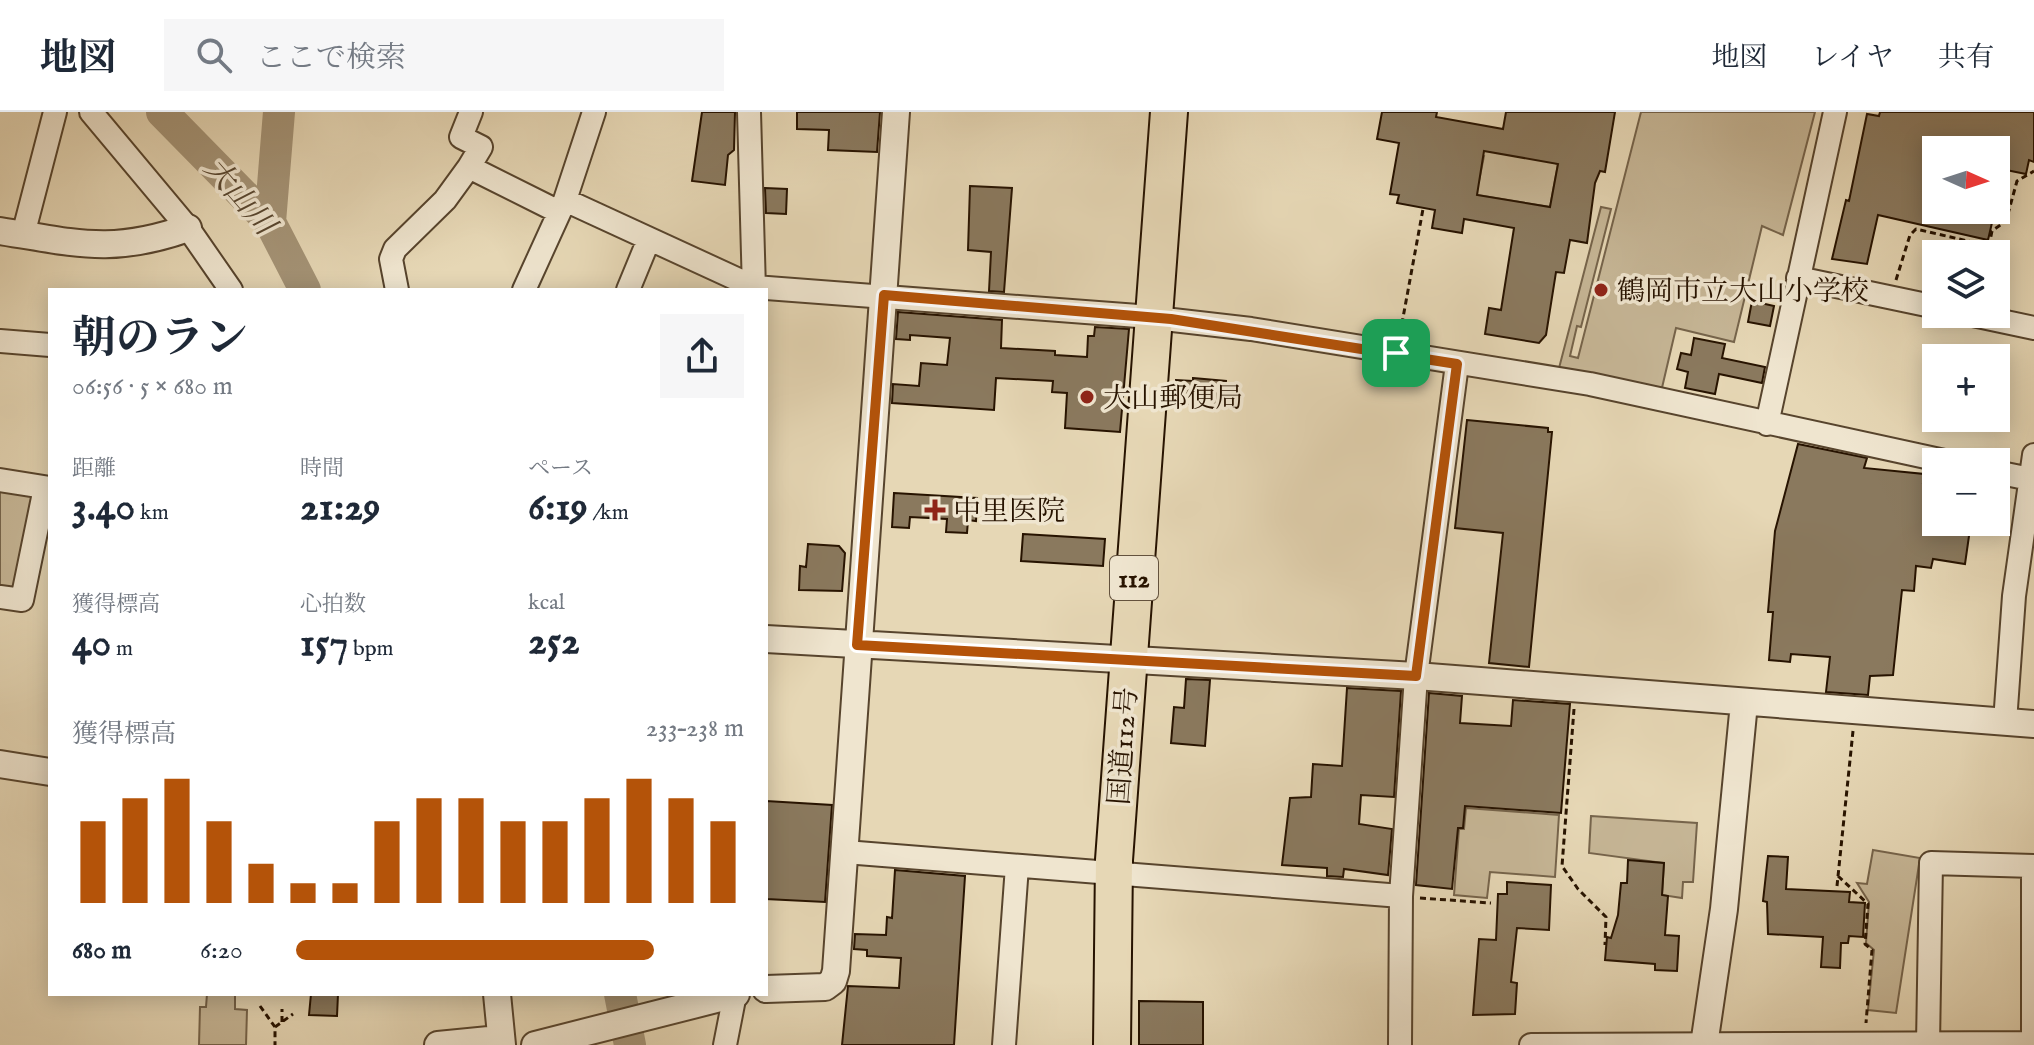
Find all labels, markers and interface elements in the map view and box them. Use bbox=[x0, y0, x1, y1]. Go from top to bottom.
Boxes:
search box bbox=[164, 19, 724, 91]
icon: search bbox=[192, 33, 236, 77]
text: 地図 bbox=[40, 36, 116, 84]
text: ここで検索 bbox=[256, 40, 406, 78]
text: 地図 bbox=[1711, 41, 1767, 76]
text: レイヤ bbox=[1811, 41, 1894, 76]
text: 共有 bbox=[1938, 41, 1994, 76]
north arrow bbox=[1922, 136, 2010, 224]
map controls bbox=[1922, 136, 2010, 536]
water label: 大山川 bbox=[195, 151, 284, 246]
button: layers bbox=[1922, 240, 2010, 328]
place label: 鶴岡市立大山小学校 bbox=[1617, 275, 1869, 310]
marker: 鶴岡市立大山小学校 bbox=[1592, 281, 1610, 299]
text: 朝のラン bbox=[72, 312, 248, 368]
button: share bbox=[660, 314, 744, 398]
pin bbox=[1362, 319, 1430, 387]
icon: arrive bbox=[1374, 331, 1418, 375]
button: + bbox=[1922, 344, 2010, 432]
text: 06:56 · 5 × 680 m bbox=[72, 370, 233, 403]
place label: 大山郵便局 bbox=[1103, 382, 1243, 417]
marker: 大山郵便局 bbox=[1078, 388, 1096, 406]
button: − bbox=[1922, 448, 2010, 536]
text: 距離 bbox=[72, 455, 116, 483]
text: 時間 bbox=[300, 455, 344, 483]
text: ペース bbox=[528, 455, 593, 483]
text: 3.40 bbox=[72, 483, 135, 534]
text: 21:29 bbox=[300, 483, 380, 534]
text: 6:19 bbox=[528, 483, 588, 534]
place label: 中里医院 bbox=[953, 495, 1065, 530]
text: km bbox=[135, 499, 169, 527]
text: /km bbox=[588, 499, 629, 527]
marker: 中里医院 bbox=[924, 499, 946, 521]
road number: 112 bbox=[1110, 556, 1158, 600]
text: kcal bbox=[528, 589, 565, 617]
text: 獲得標高 bbox=[72, 591, 160, 619]
text: 心拍数 bbox=[300, 591, 366, 619]
text: 252 bbox=[528, 617, 580, 668]
text: 40 bbox=[72, 619, 111, 670]
text: 157 bbox=[300, 619, 348, 670]
text: m bbox=[111, 635, 133, 663]
text: bpm bbox=[348, 635, 394, 663]
street label: 国道112号 bbox=[1103, 686, 1146, 806]
text: 233–238 m bbox=[646, 712, 744, 745]
text: 獲得標高 bbox=[72, 718, 176, 751]
text: 680 m bbox=[72, 934, 132, 967]
text: 6:20 bbox=[200, 934, 243, 967]

